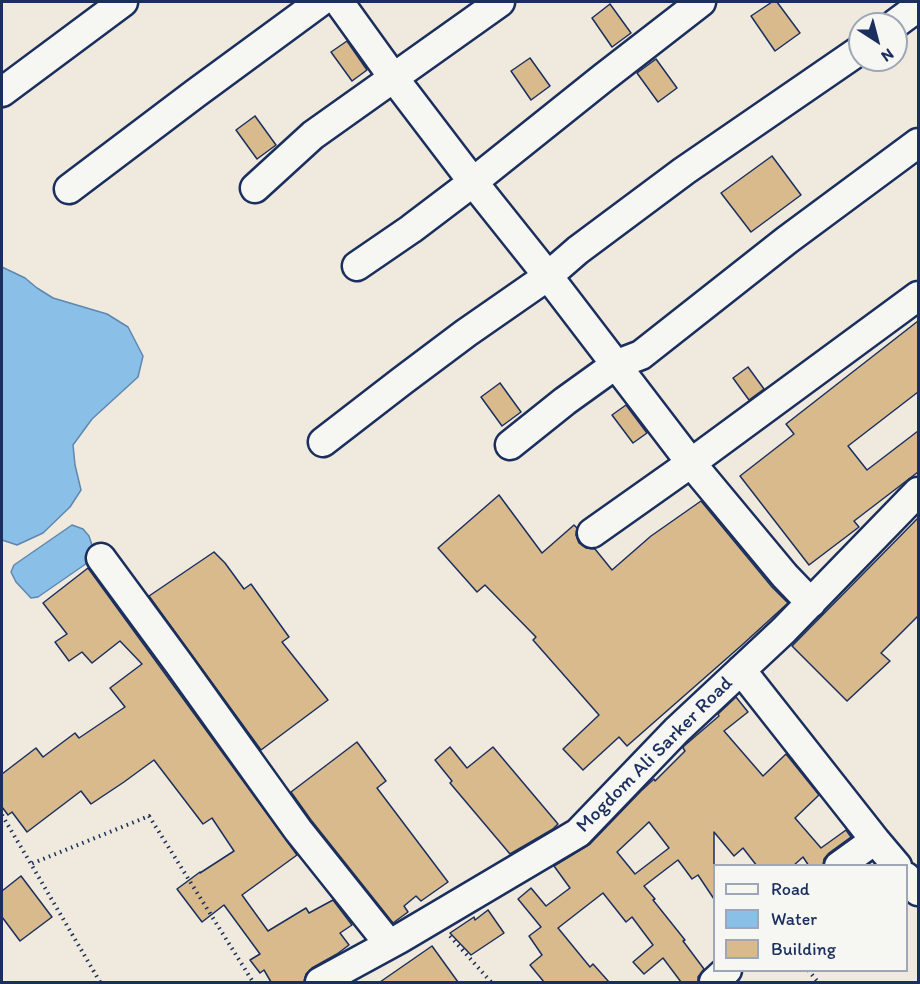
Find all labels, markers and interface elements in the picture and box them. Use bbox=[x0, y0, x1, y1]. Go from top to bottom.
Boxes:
north arrow bbox=[848, 12, 908, 72]
text: N bbox=[878, 44, 898, 66]
street label: Mogdom Ali Sarker Road bbox=[572, 672, 738, 838]
legend bbox=[713, 864, 908, 972]
text: Road bbox=[771, 878, 810, 900]
text: Water bbox=[771, 908, 817, 930]
text: Building bbox=[771, 938, 836, 960]

